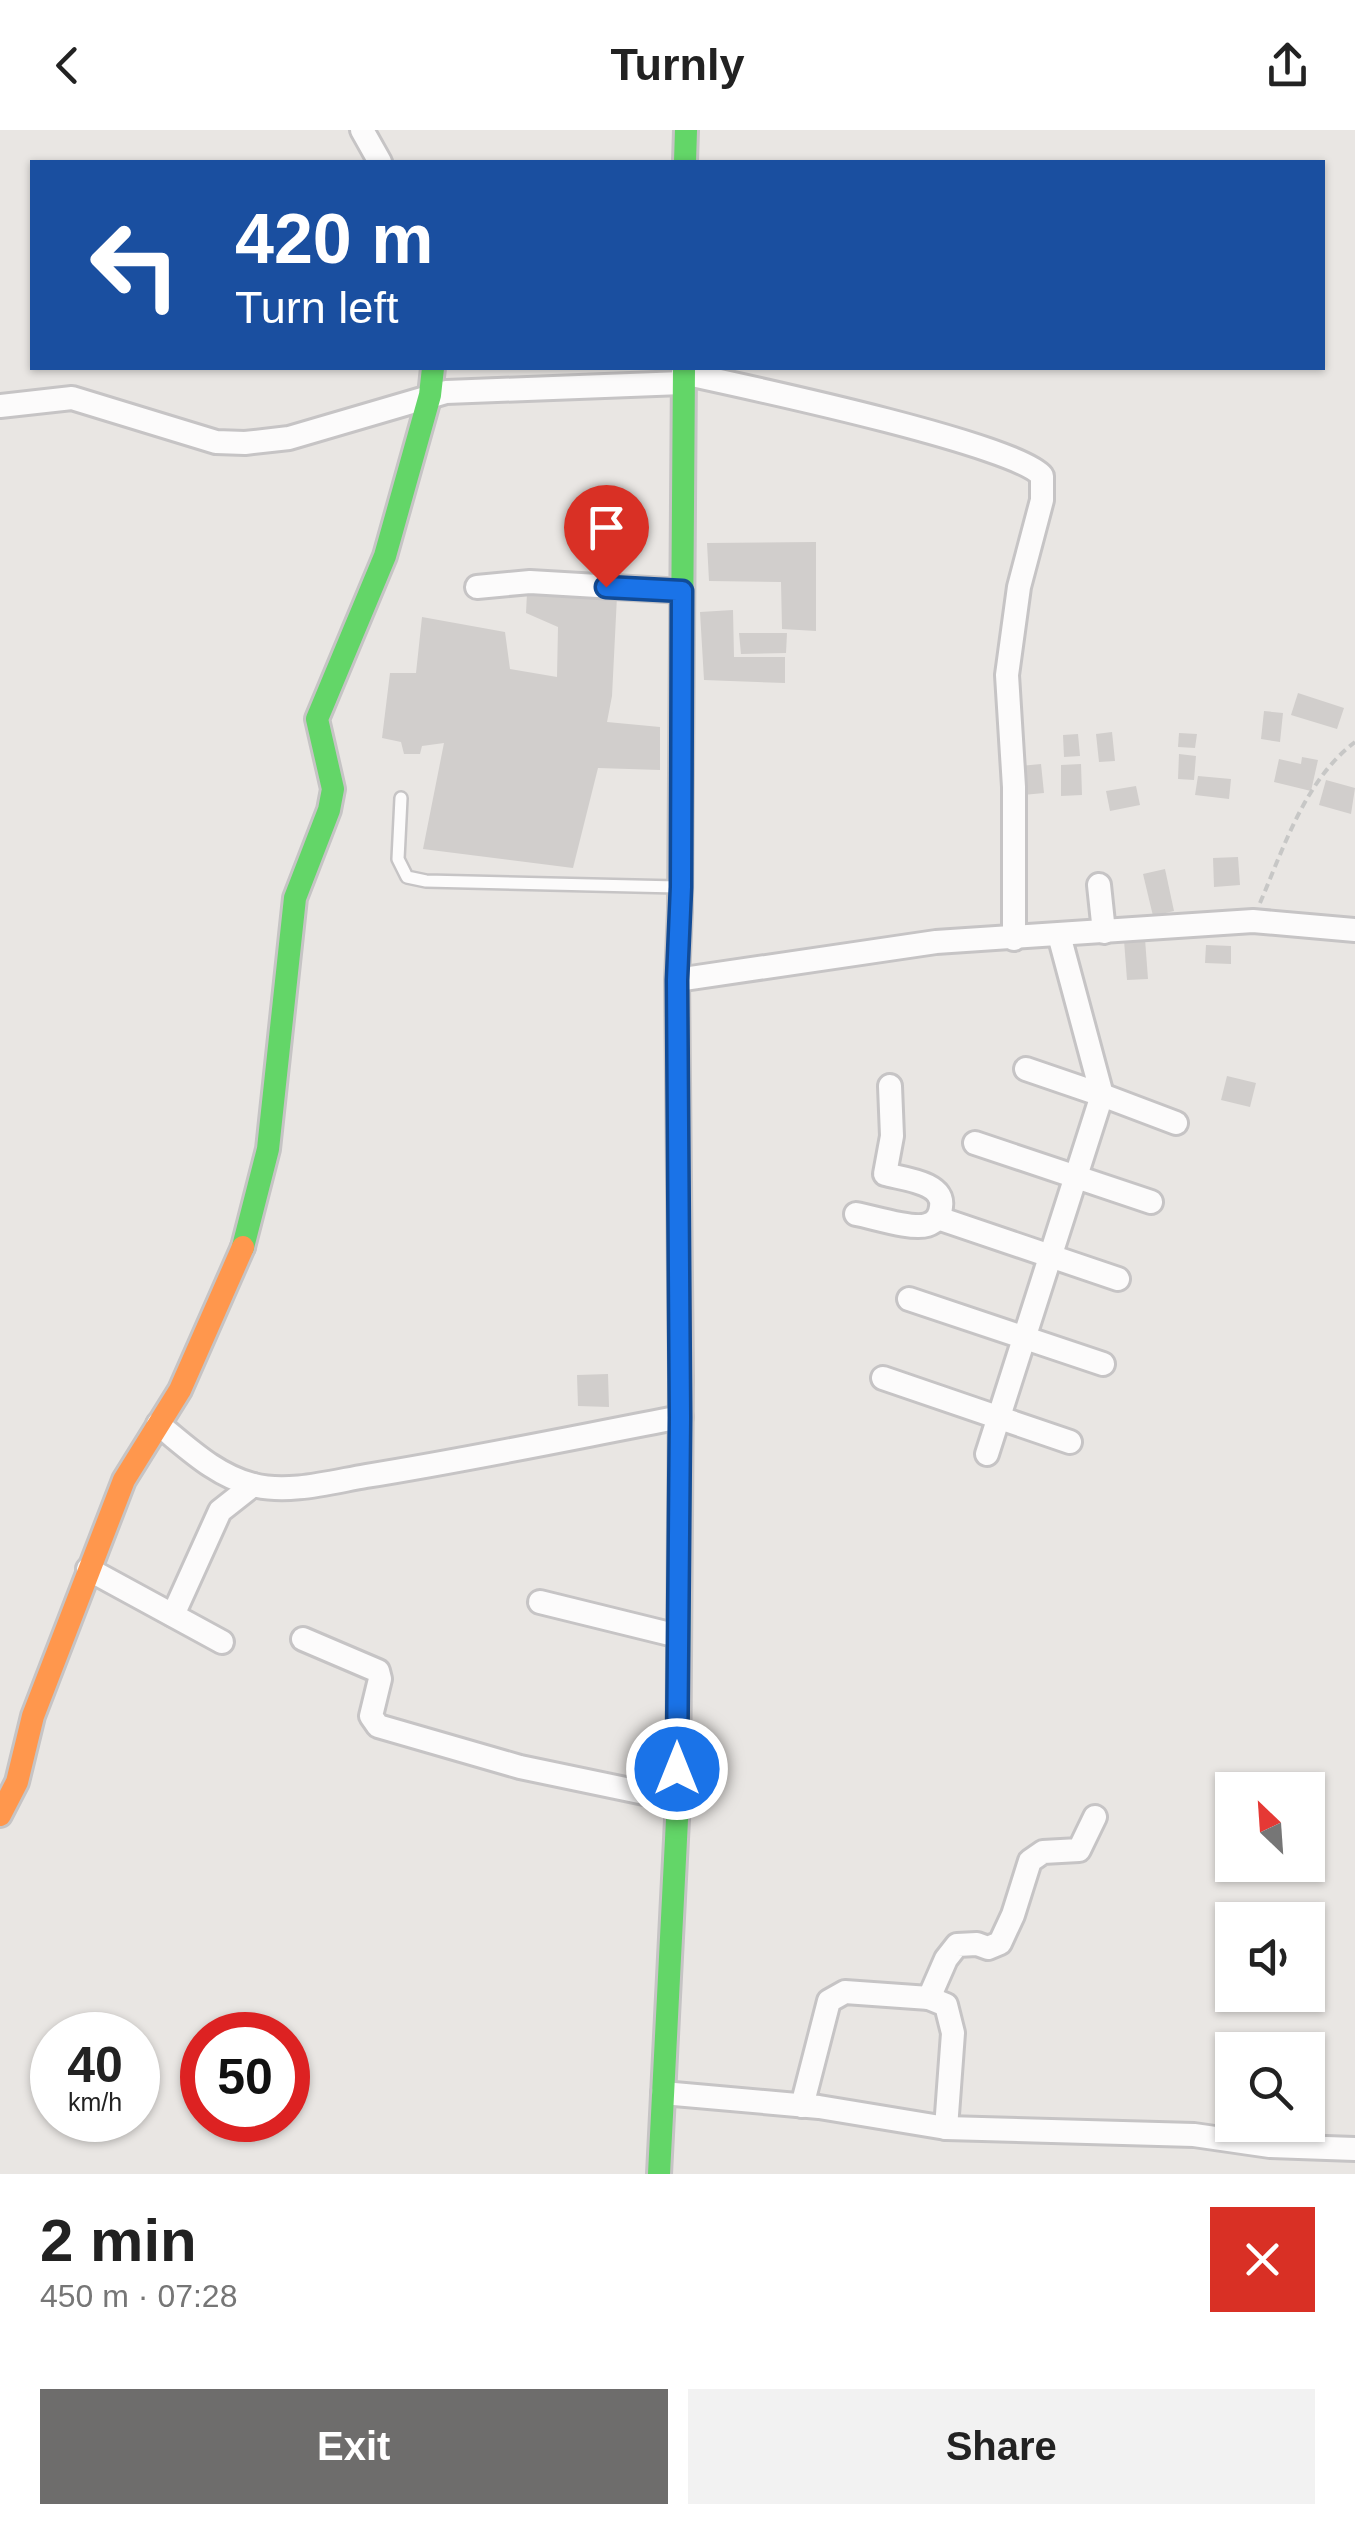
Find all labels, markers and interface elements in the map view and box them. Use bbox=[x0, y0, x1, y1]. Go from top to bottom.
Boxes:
icon: back bbox=[40, 38, 95, 93]
icon: share bbox=[1260, 38, 1315, 93]
text: Turnly bbox=[610, 39, 745, 90]
icon: left bbox=[70, 200, 200, 330]
text: 420 m bbox=[235, 200, 433, 278]
text: Turn left bbox=[235, 282, 398, 333]
pin bbox=[564, 485, 649, 588]
icon: arrive bbox=[579, 500, 634, 555]
position arrow bbox=[625, 1717, 729, 1821]
north arrow bbox=[1215, 1772, 1325, 1882]
map controls bbox=[1215, 1772, 1325, 2142]
button: sound bbox=[1215, 1902, 1325, 2012]
speed limit sign: 50 bbox=[180, 2012, 310, 2142]
button: search bbox=[1215, 2032, 1325, 2142]
text: 40 bbox=[67, 2037, 123, 2093]
text: km/h bbox=[68, 2088, 122, 2116]
text: 2 min bbox=[40, 2207, 197, 2274]
button: close bbox=[1210, 2207, 1315, 2312]
text: 450 m · 07:28 bbox=[40, 2278, 237, 2314]
button: Exit bbox=[40, 2389, 668, 2504]
button: Share bbox=[688, 2389, 1315, 2504]

